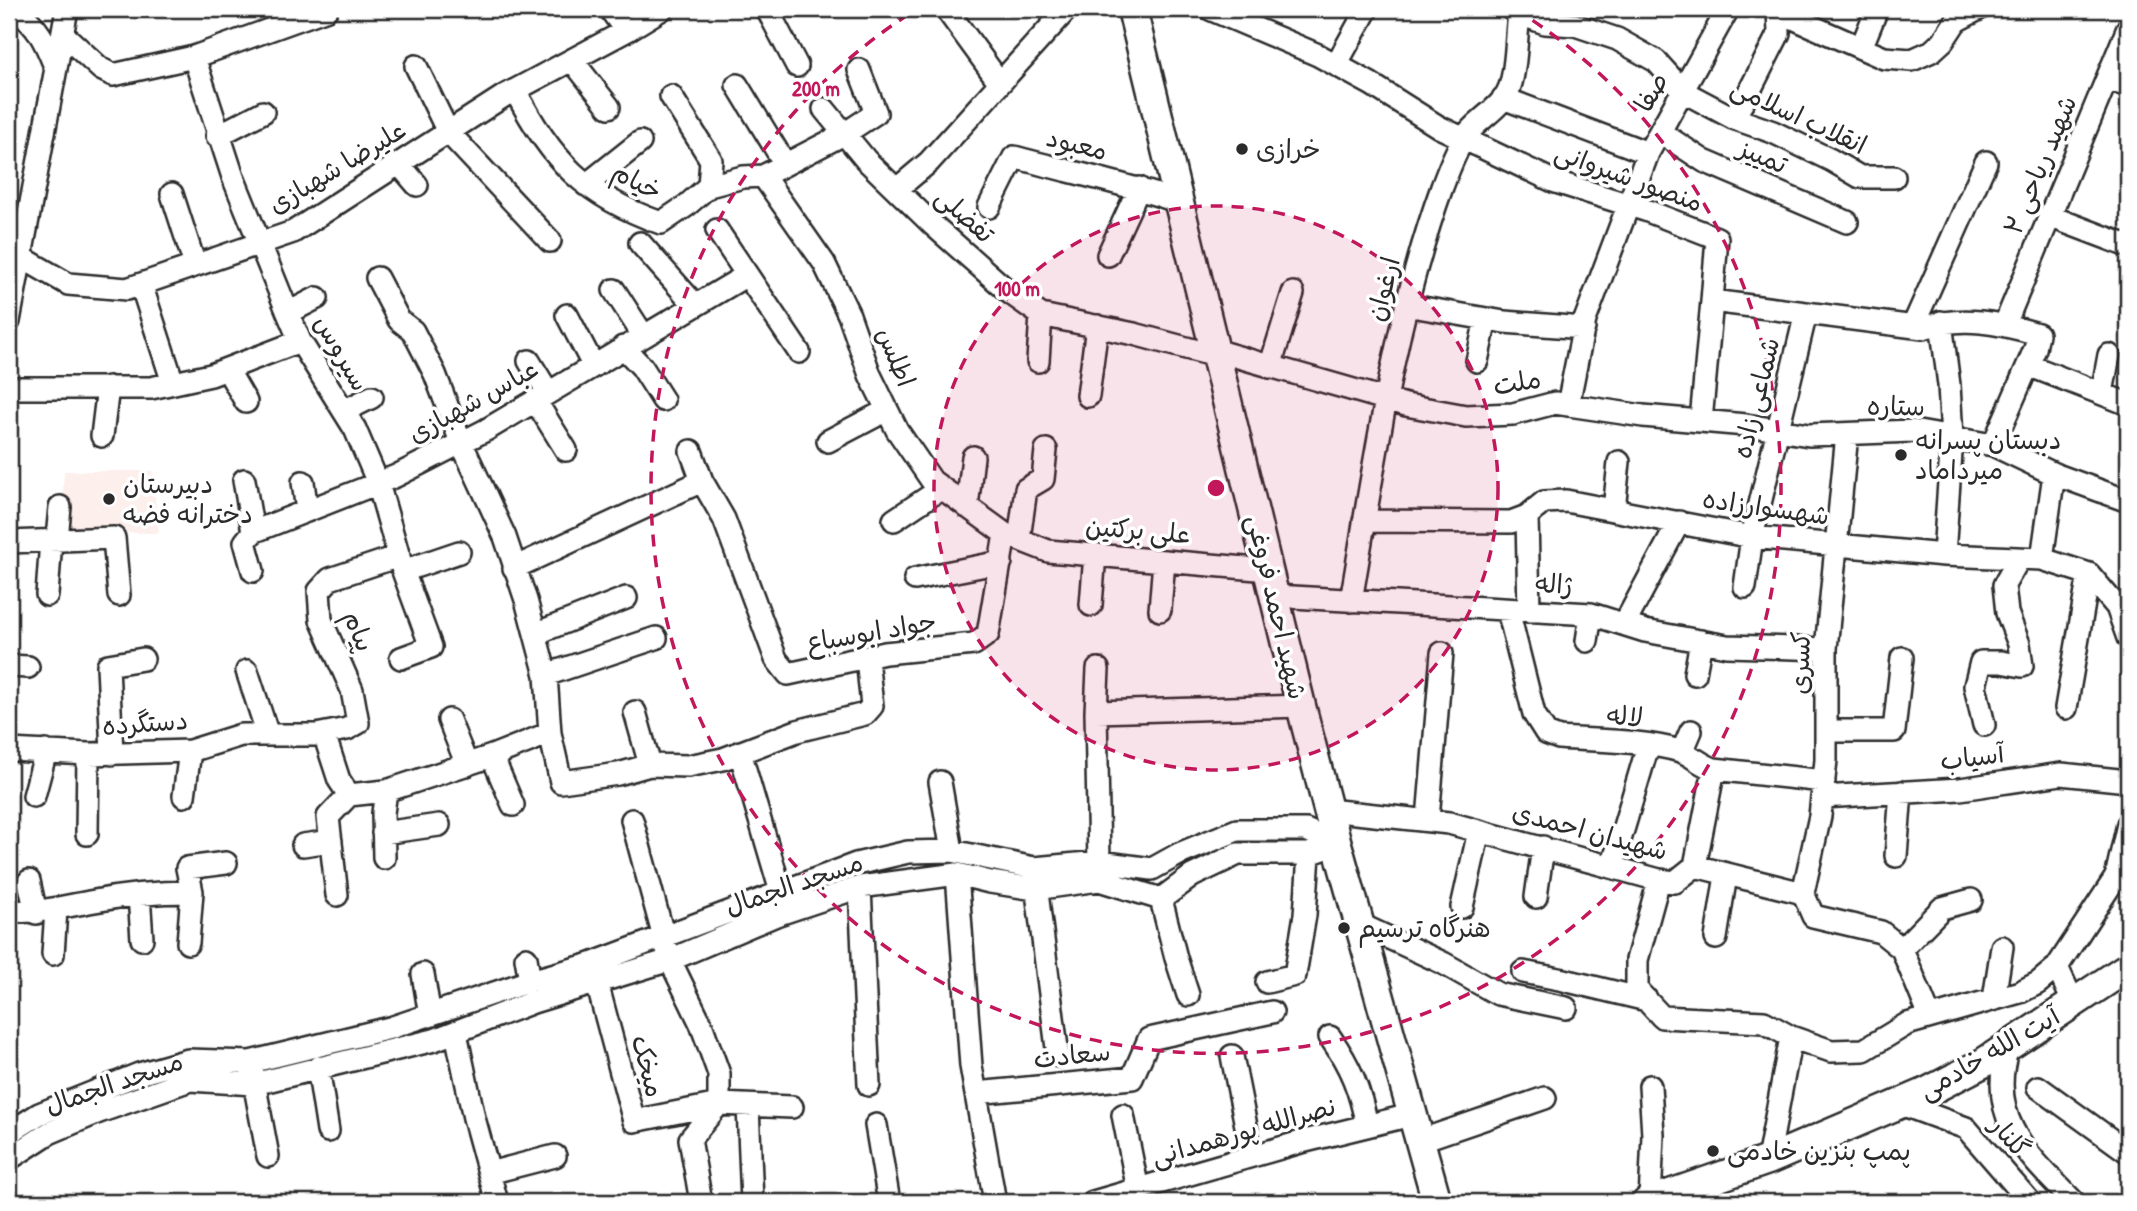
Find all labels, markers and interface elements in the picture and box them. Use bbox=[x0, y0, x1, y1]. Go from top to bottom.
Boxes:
street label: صفا bbox=[1625, 65, 1676, 118]
street label: انقلاب اسلامی bbox=[1726, 69, 1873, 162]
text: 200 m bbox=[792, 74, 840, 103]
street label: شهید ریاحی ۲ bbox=[1995, 90, 2085, 240]
street label: علیرضا شهبازی bbox=[261, 112, 412, 221]
street label: معبود bbox=[1043, 119, 1111, 168]
street label: تمییز bbox=[1731, 129, 1794, 182]
place label: خرازی bbox=[1256, 131, 1321, 166]
street label: منصور شیروانی bbox=[1550, 134, 1708, 219]
marker: خرازی bbox=[1234, 141, 1250, 157]
street label: خیام bbox=[605, 153, 668, 211]
street label: تفضلی bbox=[928, 179, 1003, 251]
street label: ارغوان bbox=[1357, 253, 1408, 325]
text: 100 m bbox=[994, 274, 1040, 303]
street label: سیروس bbox=[307, 308, 378, 397]
street label: اطلس bbox=[869, 322, 924, 392]
street label: شماعی زاده bbox=[1724, 334, 1787, 462]
street label: عباس شهبازی bbox=[401, 350, 544, 451]
street label: ملت bbox=[1490, 360, 1543, 403]
street label: ستاره bbox=[1867, 387, 1925, 424]
place label: دبستان پسرانه میرداماد bbox=[1915, 422, 2061, 487]
marker: دبستان پسرانه میرداماد bbox=[1893, 447, 1909, 463]
place label: دبیرستان دخترانه فضه bbox=[123, 466, 253, 531]
centre of rings bbox=[1204, 476, 1228, 500]
street label: شهسوارزاده bbox=[1700, 480, 1832, 533]
marker: دبیرستان دخترانه فضه bbox=[101, 491, 117, 507]
street label: علی برکتین bbox=[1084, 507, 1192, 552]
street label: شهید احمد فروغی bbox=[1239, 511, 1316, 703]
street label: ژاله bbox=[1534, 565, 1574, 602]
street label: جواد ابوسباع bbox=[803, 603, 939, 661]
street label: پیام bbox=[333, 605, 383, 658]
street label: کسری bbox=[1781, 631, 1818, 695]
street label: لاله bbox=[1605, 696, 1645, 735]
street label: دستگرده bbox=[101, 702, 189, 743]
street label: آسیاب bbox=[1938, 735, 2008, 778]
street label: شهیدان احمدی bbox=[1509, 793, 1672, 868]
street label: مسجد الجمال bbox=[720, 844, 867, 923]
place label: هنرگاه ترسیم bbox=[1358, 910, 1491, 948]
marker: هنرگاه ترسیم bbox=[1336, 920, 1352, 936]
street label: آیت الله خادمی bbox=[1912, 997, 2067, 1107]
street label: میخک bbox=[623, 1031, 674, 1101]
street label: سعادت bbox=[1032, 1033, 1112, 1076]
street label: مسجد الجمال bbox=[40, 1043, 187, 1122]
street label: نصرالله پورهمدانی bbox=[1147, 1087, 1341, 1174]
street label: گلنار bbox=[1981, 1107, 2038, 1165]
place label: پمپ بنزین خادمی bbox=[1727, 1133, 1911, 1168]
marker: پمپ بنزین خادمی bbox=[1705, 1143, 1721, 1159]

